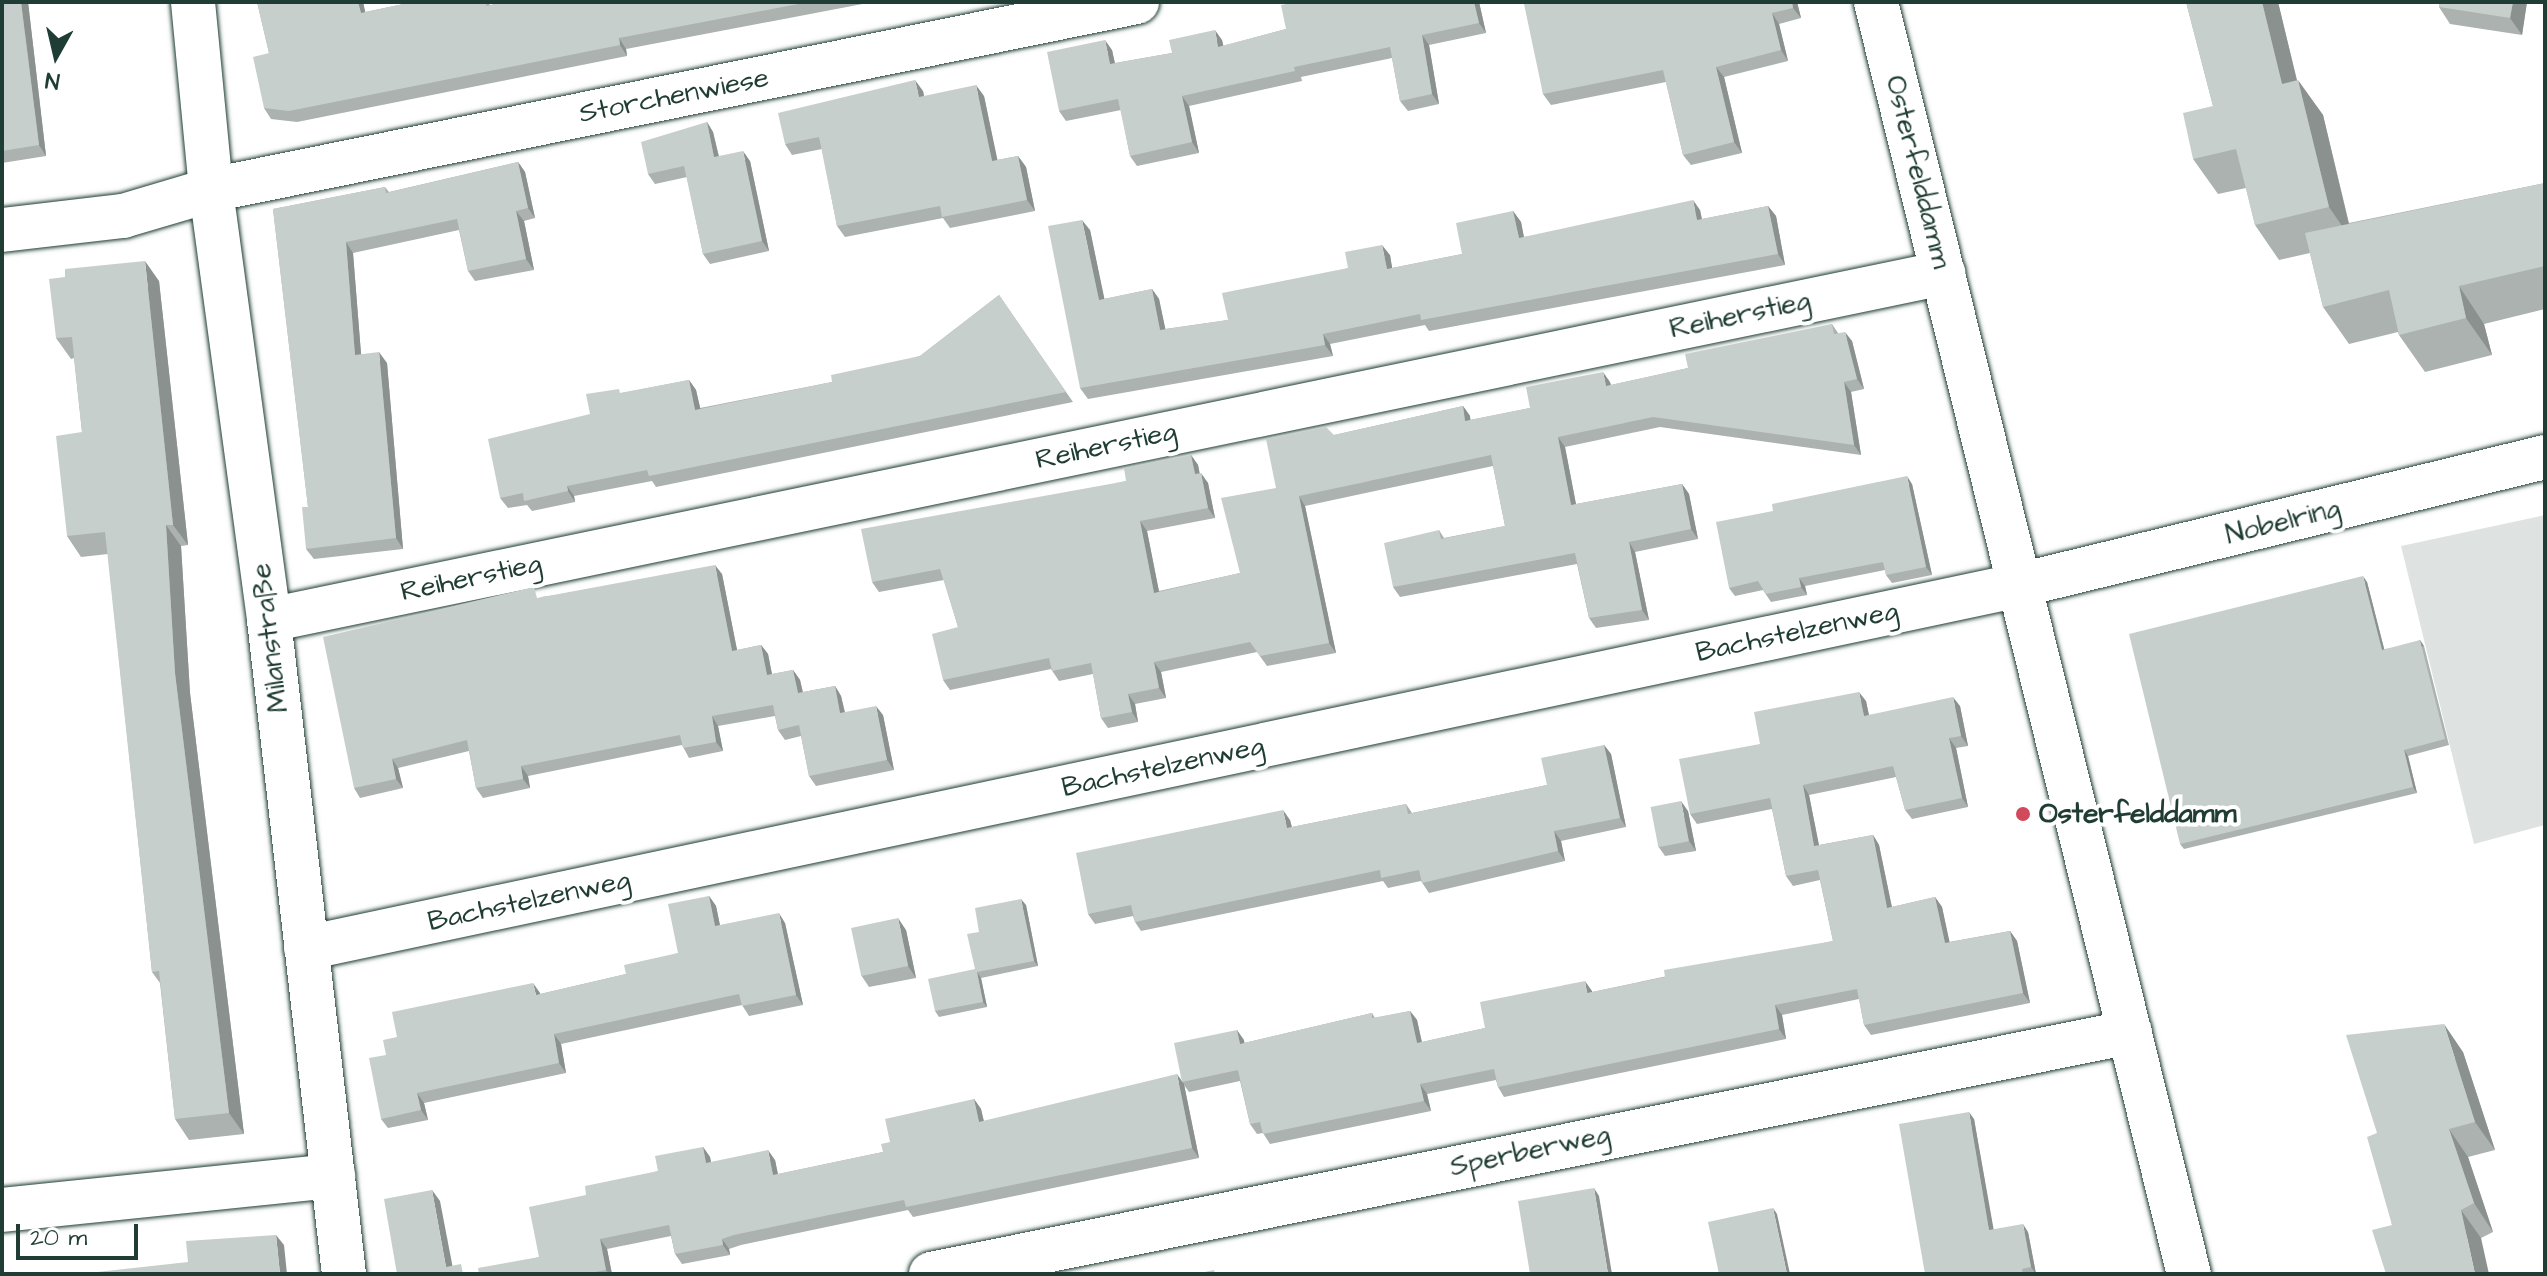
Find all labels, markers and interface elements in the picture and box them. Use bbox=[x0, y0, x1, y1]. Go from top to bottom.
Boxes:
north arrow bbox=[16, 16, 96, 96]
street label: Storchenwiese bbox=[576, 61, 772, 131]
text: N bbox=[44, 64, 62, 97]
street label: Osterfelddamm bbox=[1878, 72, 1958, 272]
street label: Reiherstieg bbox=[1667, 284, 1813, 346]
street label: Reiherstieg bbox=[1033, 415, 1179, 477]
street label: Nobelring bbox=[2222, 492, 2344, 552]
street label: Reiherstieg bbox=[398, 547, 544, 609]
street label: Milanstraße bbox=[244, 561, 296, 715]
street label: Bachstelzenweg bbox=[1693, 594, 1901, 670]
street label: Bachstelzenweg bbox=[1059, 729, 1267, 805]
place label: Osterfelddamm bbox=[2039, 797, 2236, 831]
marker: Osterfelddamm bbox=[2014, 805, 2032, 823]
street label: Bachstelzenweg bbox=[425, 863, 633, 939]
street label: Sperberweg bbox=[1447, 1118, 1613, 1184]
scale bar bbox=[20, 1208, 142, 1258]
text: 20 m bbox=[30, 1221, 87, 1255]

